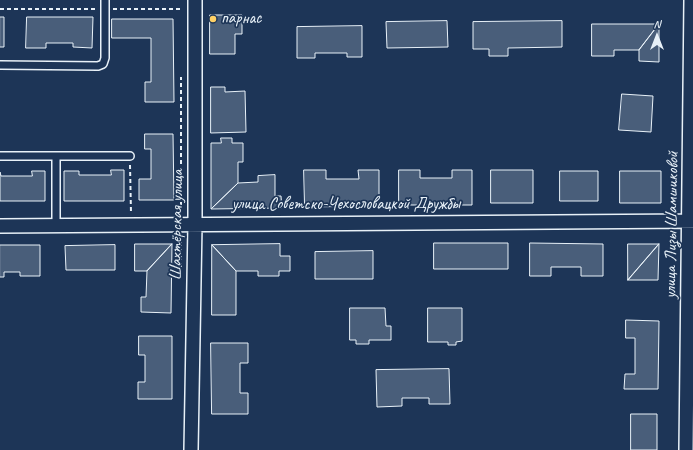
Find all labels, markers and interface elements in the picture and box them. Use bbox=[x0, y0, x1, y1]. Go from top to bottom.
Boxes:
place label: парнас bbox=[221, 9, 261, 29]
marker: парнас bbox=[208, 14, 218, 24]
north arrow bbox=[637, 16, 677, 56]
text: N bbox=[654, 17, 660, 31]
street label: улица Лизы Шамшиковой bbox=[661, 151, 683, 299]
street label: Шахтёрская улица bbox=[166, 169, 188, 281]
street label: улица Советско-Чехословацкой Дружбы bbox=[232, 195, 460, 215]

